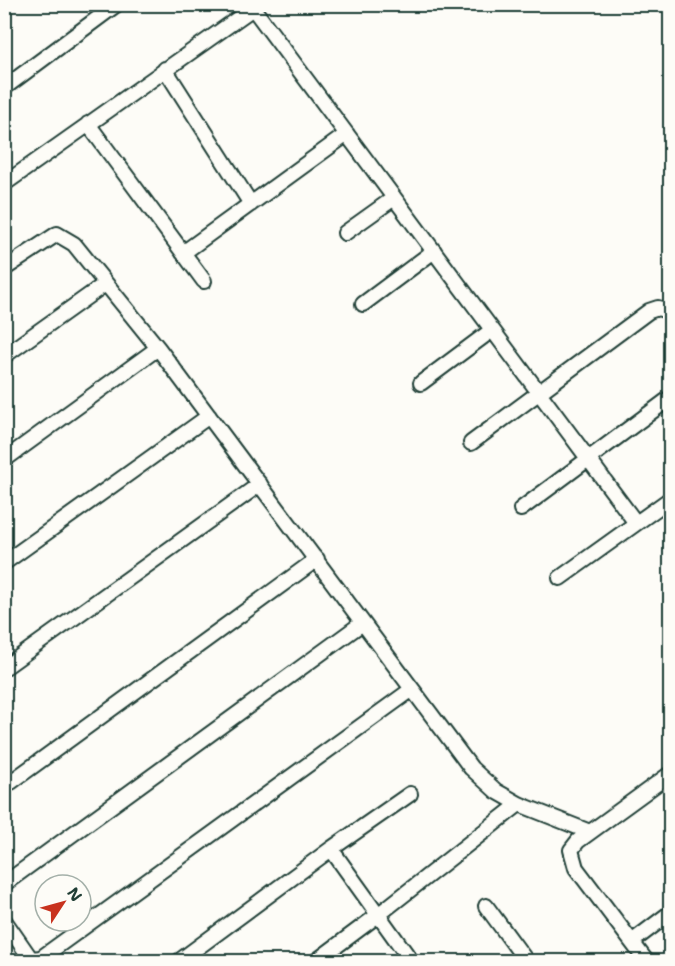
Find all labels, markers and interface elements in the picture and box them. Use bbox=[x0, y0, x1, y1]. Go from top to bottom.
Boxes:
north arrow bbox=[33, 873, 93, 933]
text: N bbox=[63, 883, 87, 906]

